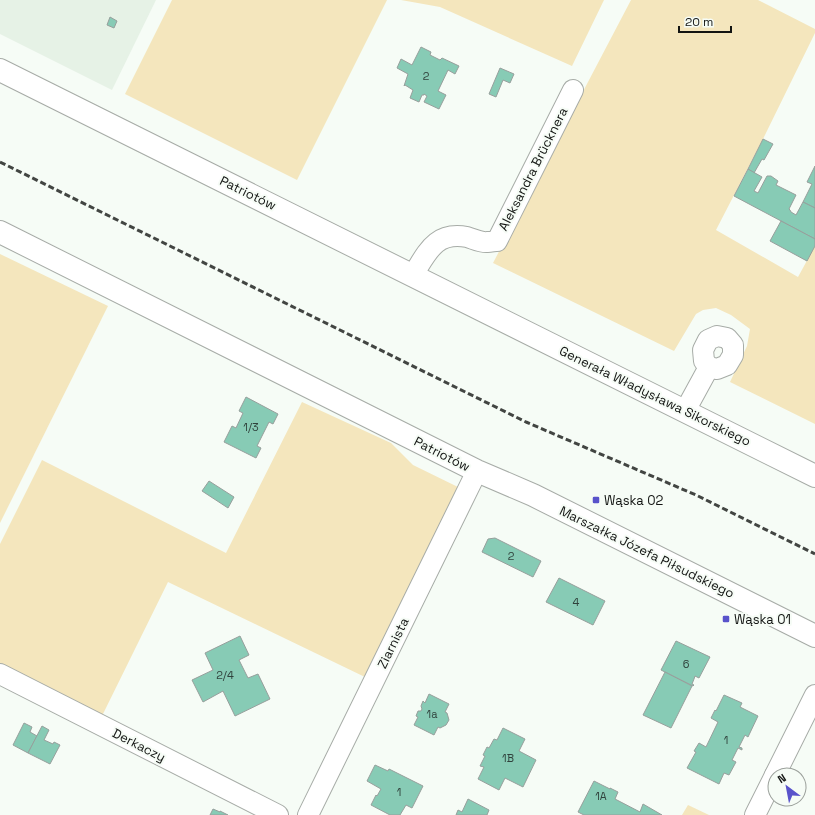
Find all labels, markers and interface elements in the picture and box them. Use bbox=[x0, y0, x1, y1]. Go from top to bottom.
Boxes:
scale bar bbox=[679, 8, 731, 34]
text: 20 m bbox=[685, 14, 713, 30]
house number: 2 bbox=[423, 69, 430, 83]
street label: Aleksandra Brücknera bbox=[495, 104, 572, 233]
street label: Patriotów bbox=[217, 172, 279, 214]
street label: Generała Władysława Sikorskiego bbox=[556, 342, 754, 450]
house number: 1/3 bbox=[243, 420, 259, 434]
street label: Patriotów bbox=[411, 433, 473, 475]
place label: Wąska 02 bbox=[604, 492, 664, 509]
marker: Wąska 02 bbox=[591, 495, 601, 505]
street label: Marszałka Józefa Piłsudskiego bbox=[557, 502, 737, 602]
house number: 2 bbox=[508, 549, 515, 563]
house number: 4 bbox=[573, 595, 580, 609]
place label: Wąska 01 bbox=[734, 611, 791, 628]
street label: Ziarnista bbox=[373, 614, 413, 671]
marker: Wąska 01 bbox=[721, 614, 731, 624]
house number: 6 bbox=[683, 657, 690, 671]
house number: 2/4 bbox=[216, 668, 234, 682]
house number: 1a bbox=[427, 707, 438, 721]
street label: Derkaczy bbox=[109, 724, 169, 766]
house number: 1 bbox=[724, 733, 728, 747]
house number: 1B bbox=[502, 751, 514, 765]
north arrow bbox=[767, 767, 807, 807]
text: N bbox=[775, 771, 789, 786]
house number: 1 bbox=[397, 785, 401, 799]
house number: 1A bbox=[595, 789, 607, 803]

